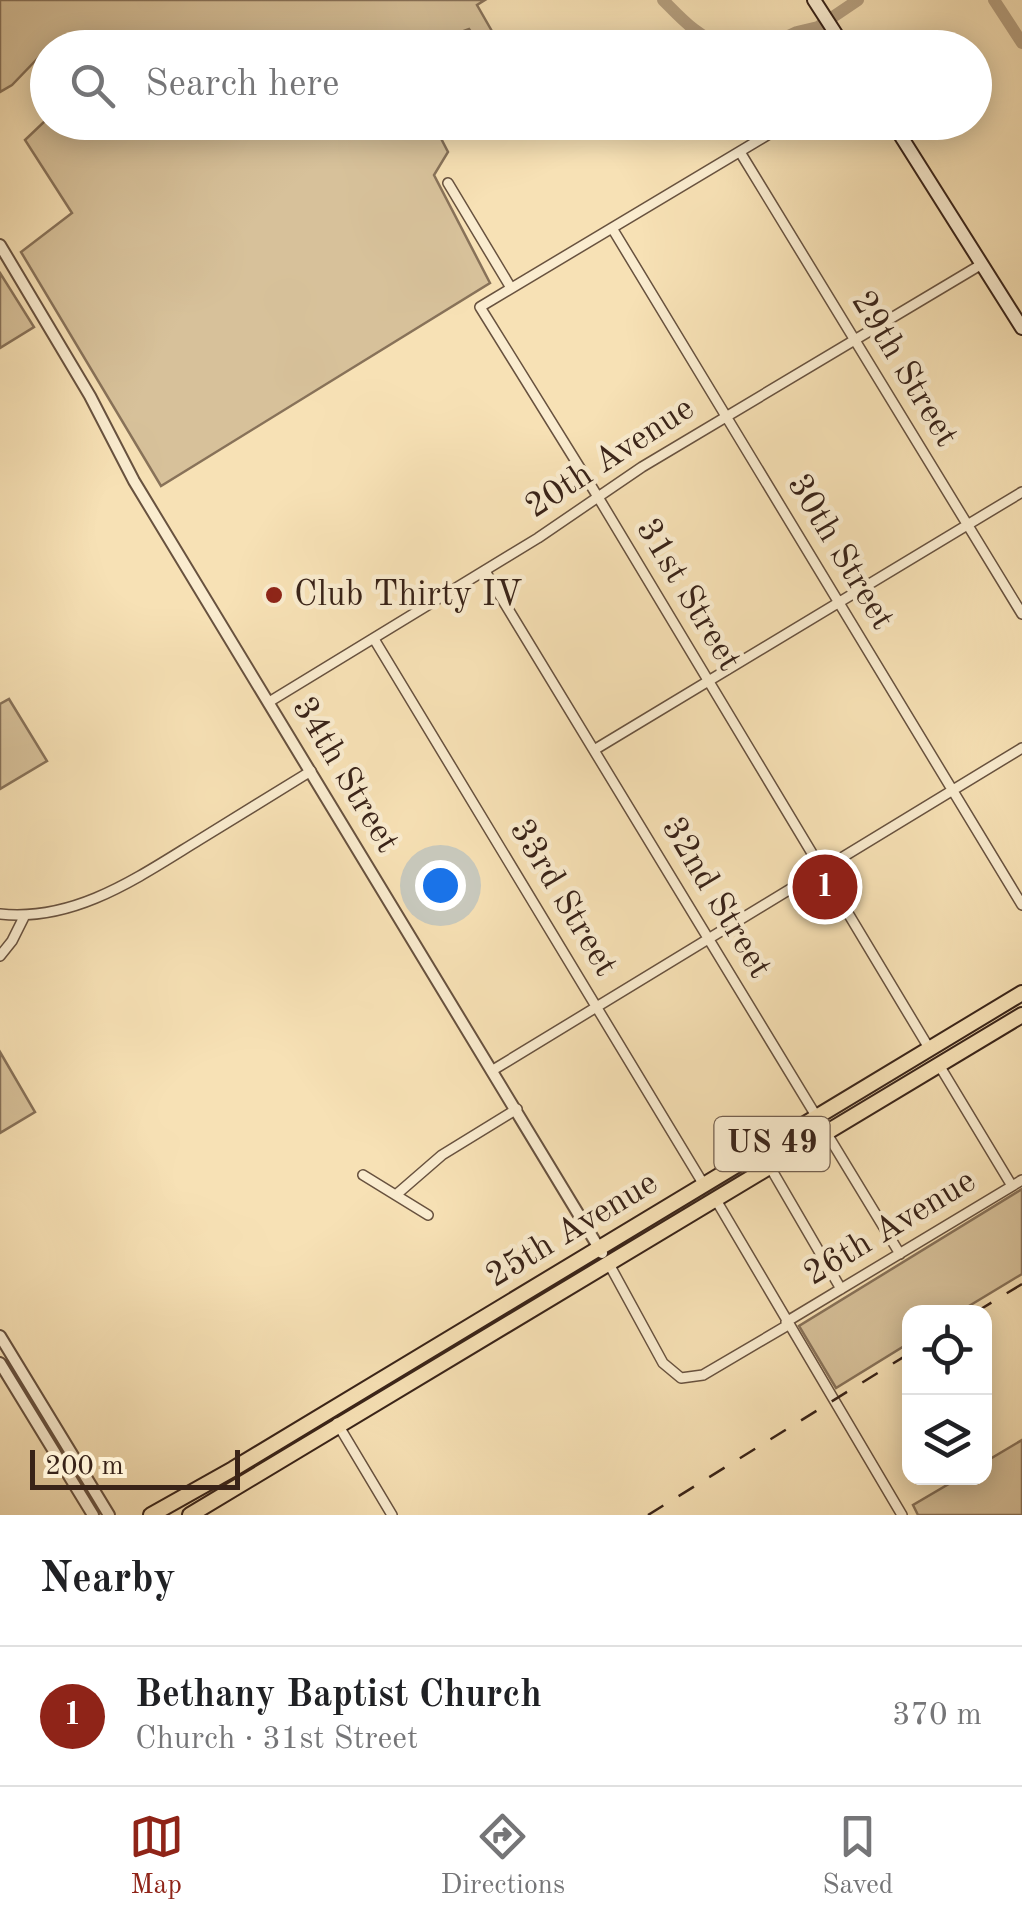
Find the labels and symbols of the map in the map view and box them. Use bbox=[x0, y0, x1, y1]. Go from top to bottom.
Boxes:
street label: 29th Street bbox=[844, 285, 964, 453]
street label: 20th Avenue bbox=[520, 391, 700, 525]
street label: 30th Street bbox=[780, 468, 900, 636]
street label: 31st Street bbox=[629, 513, 747, 677]
place label: Club Thirty IV bbox=[294, 578, 523, 613]
marker: Club Thirty IV bbox=[263, 584, 285, 606]
street label: 34th Street bbox=[285, 691, 405, 859]
street label: 32nd Street bbox=[655, 812, 777, 984]
street label: 33rd Street bbox=[503, 814, 623, 982]
pin: 1 bbox=[792, 850, 858, 924]
your location bbox=[415, 860, 466, 911]
road number: US 49 bbox=[714, 1117, 830, 1171]
street label: 26th Avenue bbox=[798, 1163, 982, 1293]
street label: 25th Avenue bbox=[480, 1165, 664, 1295]
scale bar bbox=[30, 1445, 240, 1490]

